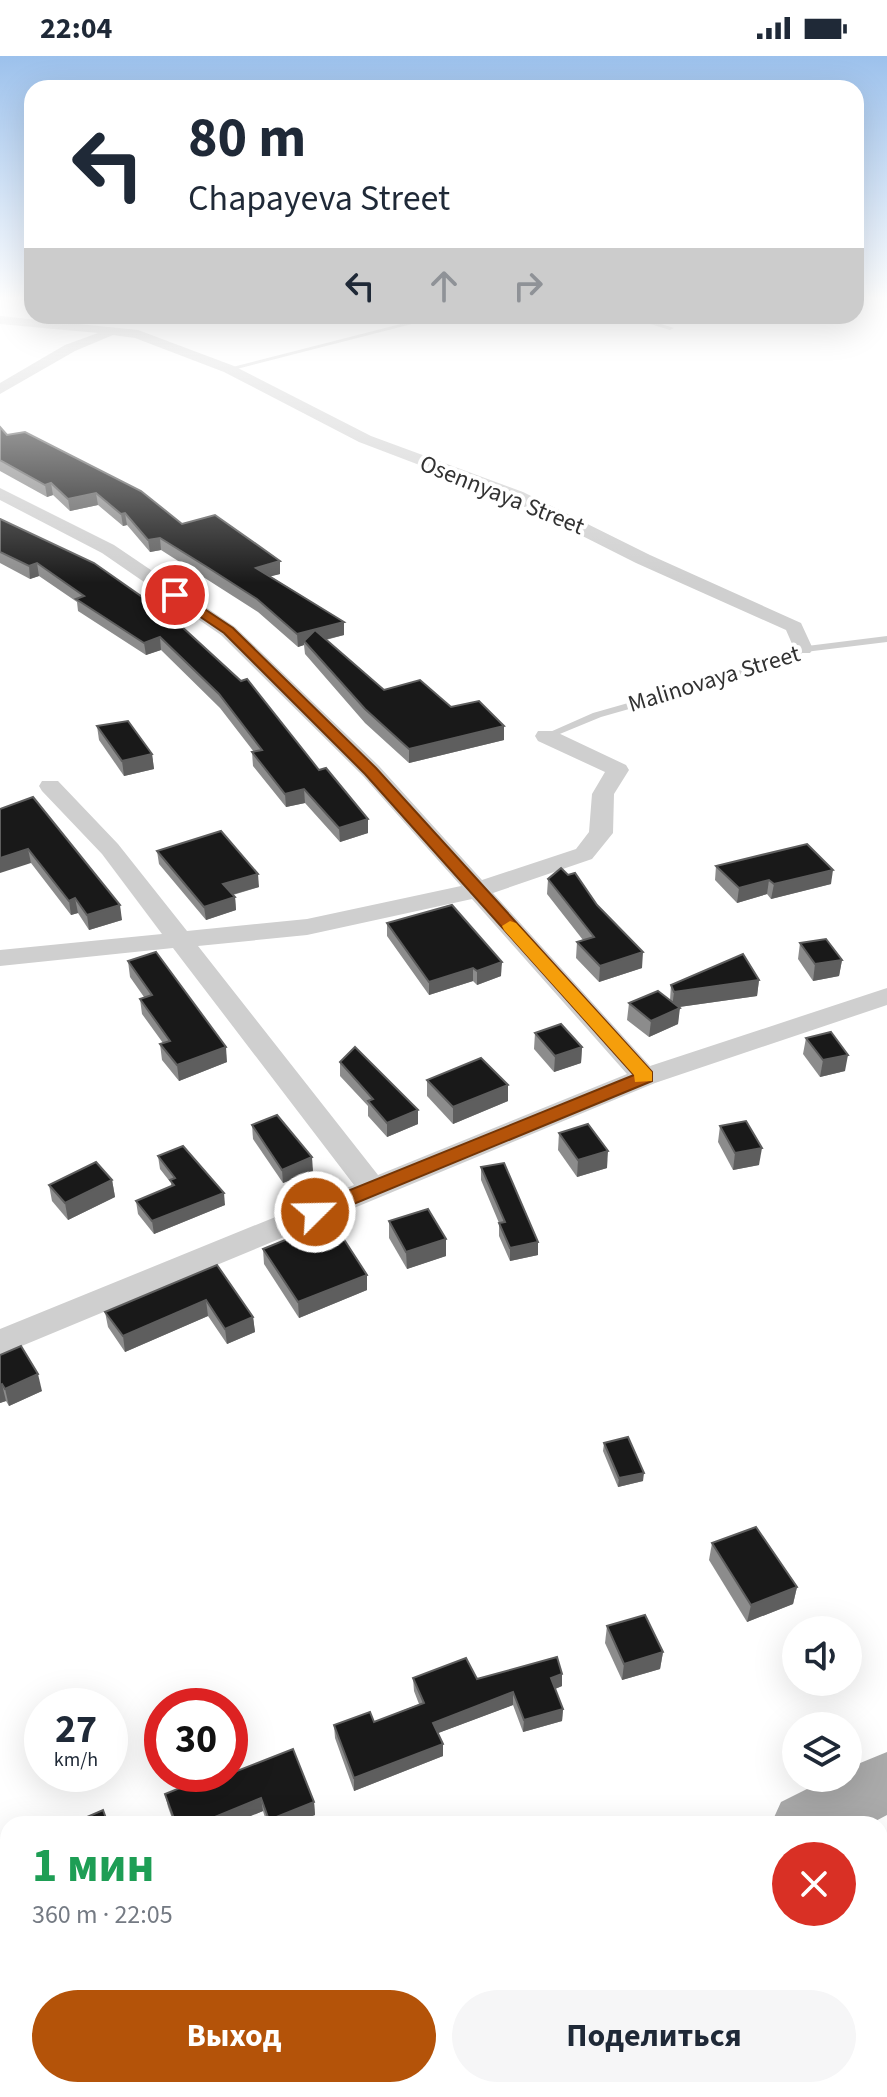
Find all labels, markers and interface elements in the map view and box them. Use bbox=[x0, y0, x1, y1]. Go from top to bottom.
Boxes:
text: 22:04 bbox=[40, 7, 112, 50]
text: 80 m bbox=[188, 99, 306, 178]
icon: left bbox=[56, 112, 160, 216]
text: Chapayeva Street bbox=[188, 173, 450, 224]
icon: left bbox=[338, 264, 382, 308]
icon: ahead bbox=[422, 264, 466, 308]
icon: right bbox=[506, 264, 550, 308]
street label: Osennyaya Street bbox=[414, 446, 590, 544]
pin bbox=[141, 561, 209, 629]
icon: arrive bbox=[153, 573, 197, 617]
street label: Malinovaya Street bbox=[624, 636, 804, 722]
position arrow bbox=[273, 1170, 357, 1254]
map controls bbox=[782, 1616, 862, 1792]
button: sound bbox=[782, 1616, 862, 1696]
speed limit sign: 30 bbox=[144, 1688, 248, 1792]
text: 27 bbox=[55, 1701, 97, 1758]
button: layers bbox=[782, 1712, 862, 1792]
text: km/h bbox=[54, 1746, 98, 1774]
text: 1 мин bbox=[32, 1832, 155, 1900]
button: close bbox=[772, 1842, 856, 1926]
text: 360 m · 22:05 bbox=[32, 1896, 173, 1933]
button: Выход bbox=[32, 1990, 436, 2082]
button: Поделиться bbox=[452, 1990, 856, 2082]

